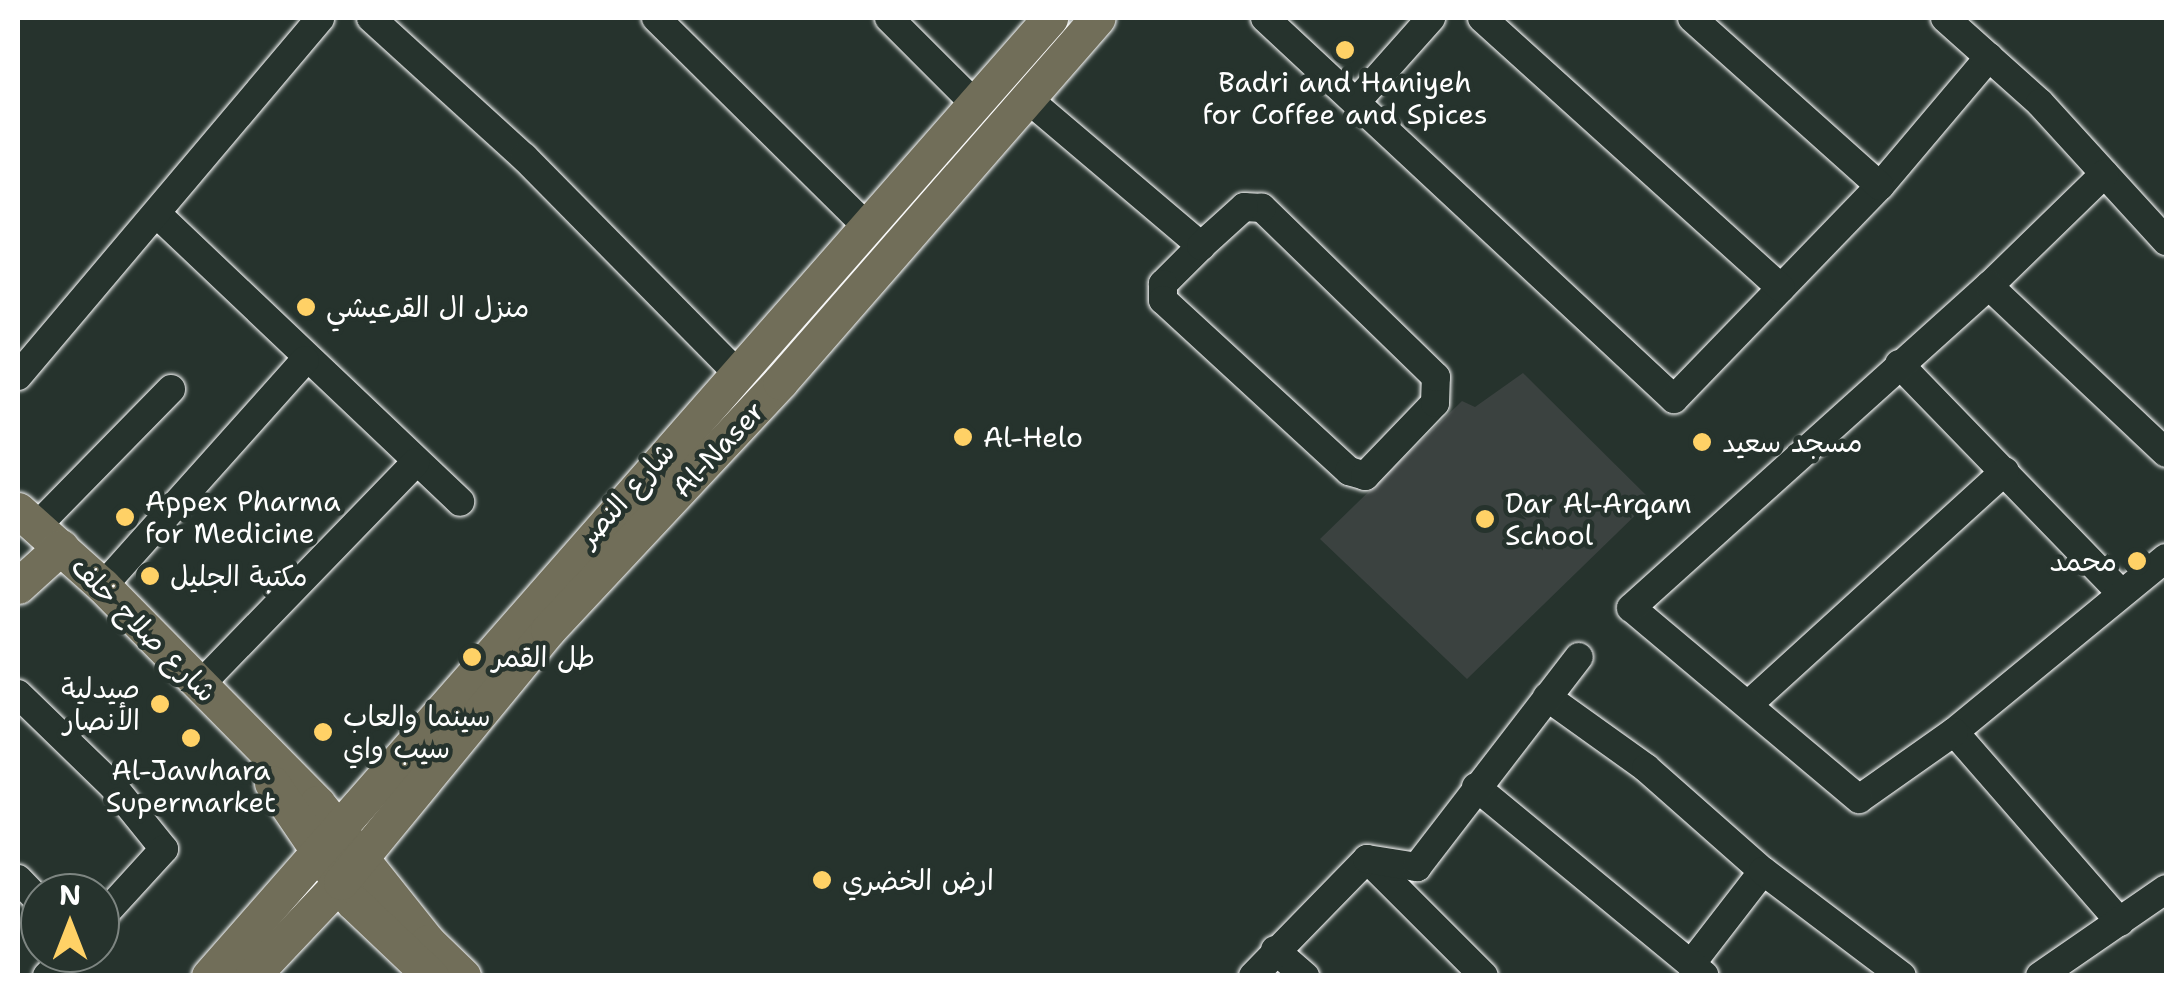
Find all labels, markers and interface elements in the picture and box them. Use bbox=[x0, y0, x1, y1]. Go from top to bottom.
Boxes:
marker: Badri and Haniyeh for Coffee and Spices bbox=[1334, 39, 1356, 61]
place label: Badri and Haniyeh for Coffee and Spices bbox=[1202, 65, 1488, 131]
place label: منزل ال القرعيشي bbox=[326, 290, 529, 324]
marker: منزل ال القرعيشي bbox=[295, 296, 317, 318]
street label: Al-Naser bbox=[665, 394, 771, 504]
place label: Al-Helo bbox=[983, 420, 1083, 454]
place label: مسجد سعيد bbox=[1722, 425, 1863, 459]
marker: Al-Helo bbox=[952, 426, 974, 448]
marker: مسجد سعيد bbox=[1691, 431, 1713, 453]
street label: شارع النصر bbox=[571, 435, 681, 553]
place label: Appex Pharma for Medicine bbox=[145, 484, 341, 550]
place label: Dar Al-Arqam School bbox=[1505, 486, 1692, 552]
marker: Appex Pharma for Medicine bbox=[114, 506, 136, 528]
marker: Dar Al-Arqam School bbox=[1474, 508, 1496, 530]
place label: محمد bbox=[2049, 544, 2117, 578]
street label: شارع صلاح خلف bbox=[64, 549, 224, 709]
marker: محمد bbox=[2126, 550, 2148, 572]
place label: مكتبة الجليل bbox=[170, 559, 308, 593]
marker: مكتبة الجليل bbox=[139, 565, 161, 587]
place label: طل القمر bbox=[492, 640, 595, 674]
marker: طل القمر bbox=[461, 646, 483, 668]
place label: صيدلية الأنصار bbox=[61, 671, 140, 737]
marker: صيدلية الأنصار bbox=[149, 693, 171, 715]
place label: سينما والعاب سيب واي bbox=[343, 699, 491, 765]
marker: سينما والعاب سيب واي bbox=[312, 721, 334, 743]
marker: Al-Jawhara Supermarket bbox=[180, 727, 202, 749]
place label: Al-Jawhara Supermarket bbox=[106, 753, 276, 819]
place label: ارض الخضري bbox=[842, 863, 994, 897]
marker: ارض الخضري bbox=[811, 869, 833, 891]
north arrow bbox=[20, 873, 120, 973]
text: N bbox=[59, 876, 81, 914]

